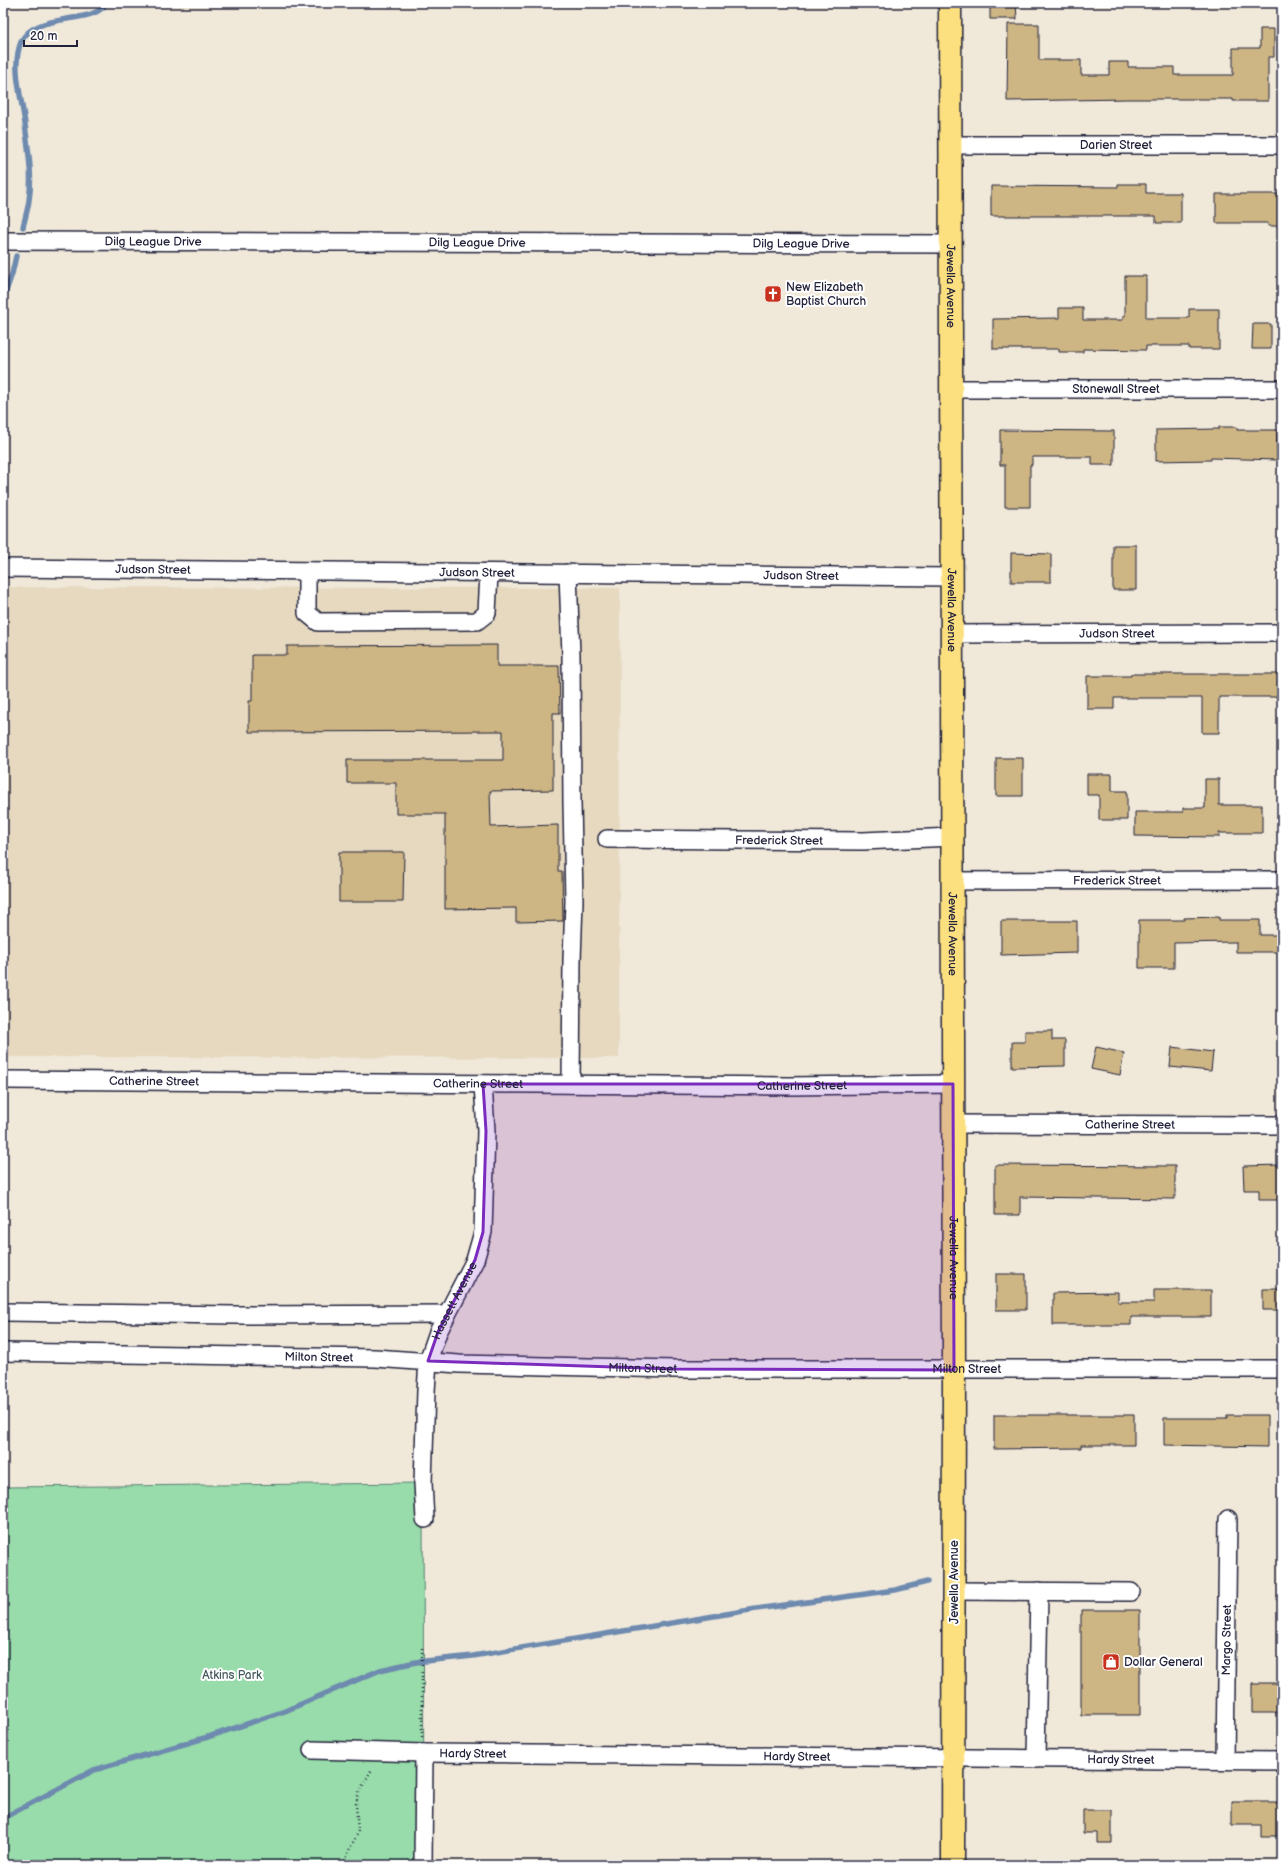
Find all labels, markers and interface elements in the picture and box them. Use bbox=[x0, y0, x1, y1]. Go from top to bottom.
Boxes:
scale bar bbox=[24, 22, 77, 48]
text: 20 m bbox=[30, 29, 57, 44]
street label: Darien Street bbox=[1080, 138, 1153, 153]
street label: Dilg League Drive bbox=[104, 234, 202, 249]
street label: Dilg League Drive bbox=[428, 235, 526, 250]
street label: Dilg League Drive bbox=[752, 236, 850, 251]
street label: Jewella Avenue bbox=[943, 244, 958, 328]
place label: New Elizabeth Baptist Church bbox=[786, 280, 866, 309]
church icon: New Elizabeth Baptist Church bbox=[763, 284, 783, 304]
street label: Stonewall Street bbox=[1072, 382, 1160, 397]
street label: Judson Street bbox=[115, 562, 191, 577]
street label: Judson Street bbox=[439, 565, 515, 580]
street label: Judson Street bbox=[763, 568, 839, 583]
street label: Jewella Avenue bbox=[944, 568, 959, 652]
street label: Judson Street bbox=[1079, 626, 1155, 641]
street label: Frederick Street bbox=[735, 833, 823, 848]
street label: Frederick Street bbox=[1073, 873, 1161, 888]
street label: Jewella Avenue bbox=[945, 892, 960, 976]
street label: Catherine Street bbox=[109, 1073, 199, 1089]
street label: Catherine Street bbox=[433, 1076, 523, 1091]
street label: Catherine Street bbox=[757, 1078, 847, 1094]
street label: Catherine Street bbox=[1085, 1117, 1175, 1132]
street label: Jewella Avenue bbox=[946, 1216, 961, 1300]
street label: Hassett Avenue bbox=[428, 1259, 480, 1342]
street label: Milton Street bbox=[284, 1349, 354, 1365]
street label: Milton Street bbox=[608, 1360, 677, 1377]
street label: Milton Street bbox=[932, 1362, 1001, 1377]
street label: Jewella Avenue bbox=[947, 1540, 962, 1624]
street label: Margo Street bbox=[1219, 1604, 1234, 1676]
shop icon: Dollar General bbox=[1101, 1652, 1121, 1672]
place label: Dollar General bbox=[1124, 1655, 1203, 1670]
park label: Atkins Park bbox=[202, 1668, 262, 1683]
street label: Hardy Street bbox=[439, 1746, 507, 1761]
street label: Hardy Street bbox=[763, 1749, 831, 1764]
street label: Hardy Street bbox=[1087, 1752, 1155, 1767]

